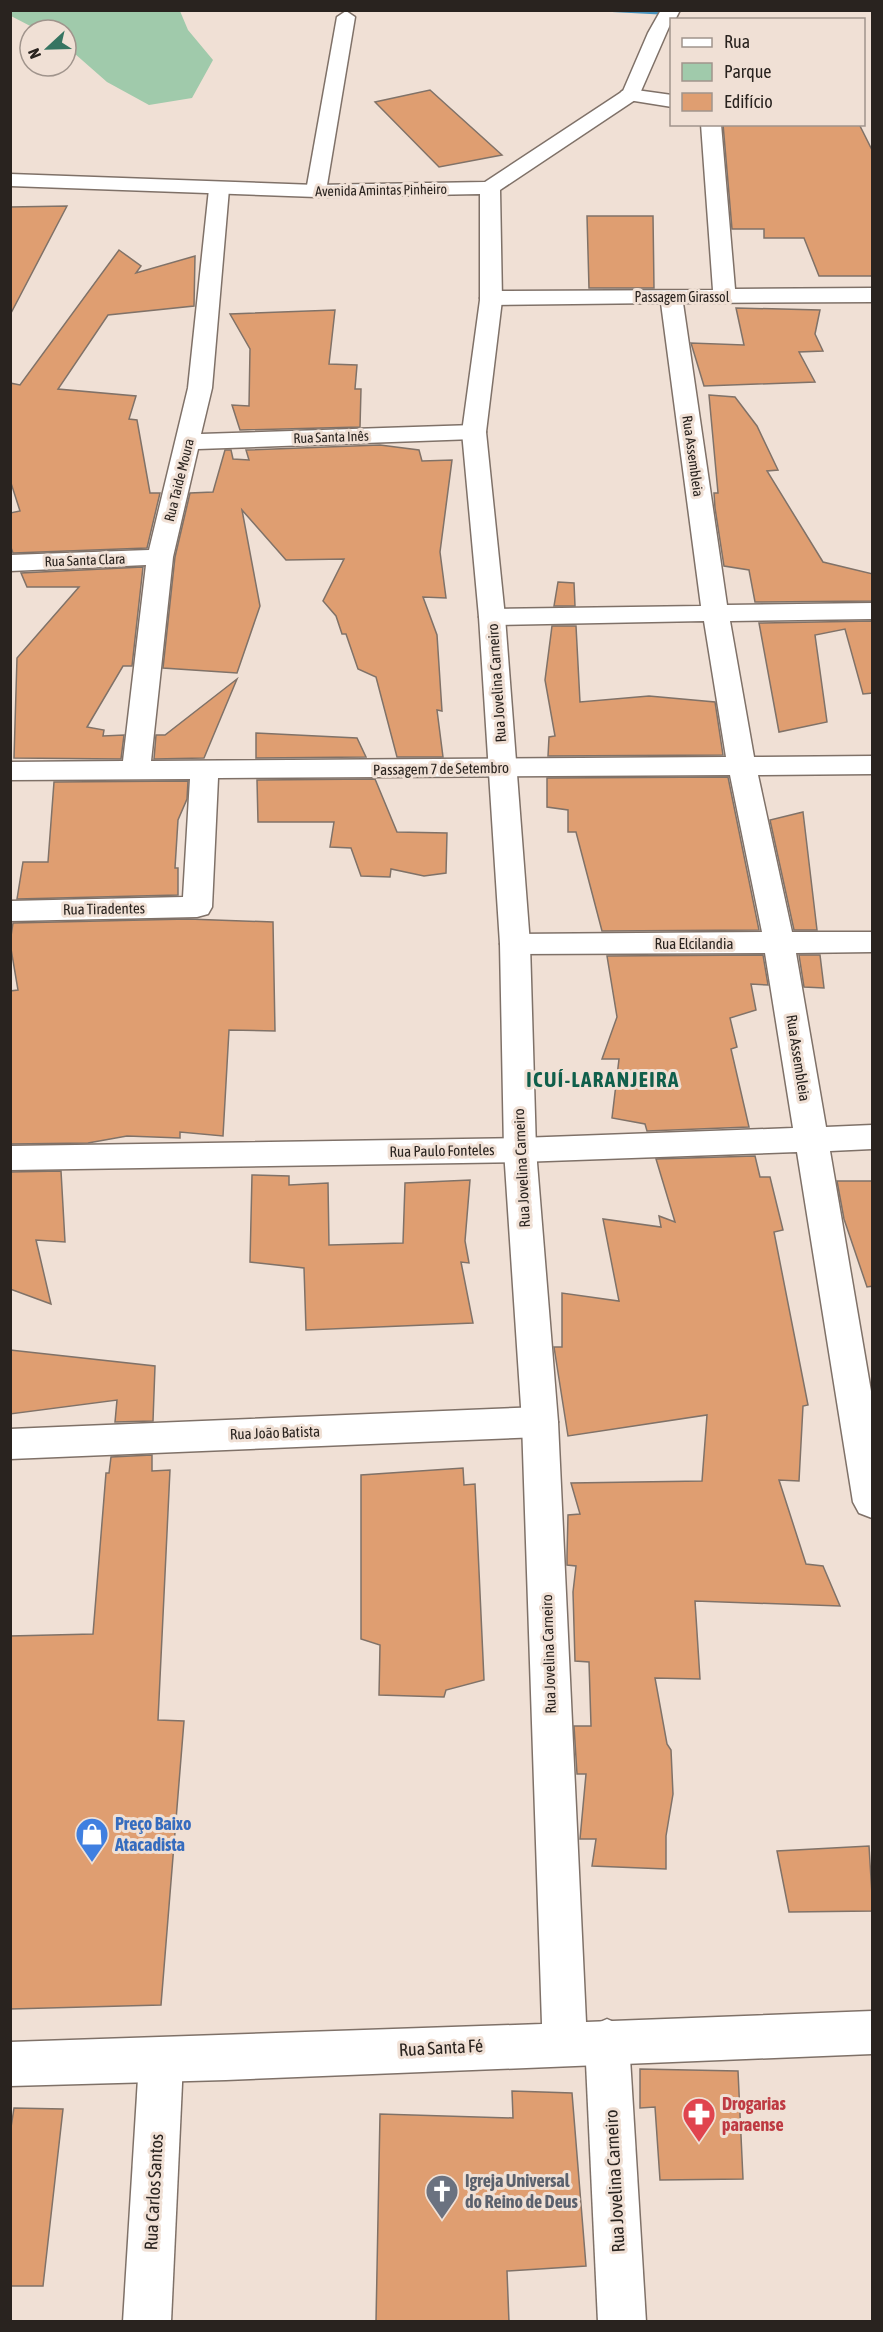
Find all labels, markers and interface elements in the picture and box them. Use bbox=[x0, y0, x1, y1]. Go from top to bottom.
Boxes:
north arrow bbox=[18, 18, 78, 78]
legend bbox=[670, 18, 865, 126]
text: Rua bbox=[724, 31, 750, 52]
text: N bbox=[24, 46, 44, 61]
text: Parque bbox=[724, 61, 772, 82]
text: Edifício bbox=[724, 91, 773, 112]
street label: Avenida Amintas Pinheiro bbox=[315, 181, 447, 199]
street label: Passagem Girassol bbox=[635, 289, 730, 305]
street label: Rua Assembleia bbox=[679, 414, 707, 498]
street label: Rua Santa Inês bbox=[293, 428, 369, 446]
street label: Rua Taide Moura bbox=[161, 437, 197, 523]
street label: Rua Santa Clara bbox=[44, 551, 126, 569]
street label: Rua Jovelina Carneiro bbox=[484, 623, 509, 743]
street label: Passagem 7 de Setembro bbox=[373, 759, 509, 778]
street label: Rua Tiradentes bbox=[63, 899, 145, 918]
street label: Rua Elcilandia bbox=[655, 935, 733, 952]
street label: Rua Assembleia bbox=[783, 1013, 814, 1102]
district label: ICUÍ-LARANJEIRA bbox=[526, 1067, 680, 1091]
street label: Rua Jovelina Carneiro bbox=[510, 1108, 533, 1228]
street label: Rua Paulo Fonteles bbox=[389, 1141, 495, 1160]
street label: Rua João Batista bbox=[230, 1422, 320, 1443]
street label: Rua Jovelina Carneiro bbox=[538, 1594, 559, 1714]
place label: Preço Baixo Atacadista bbox=[114, 1813, 191, 1855]
shop icon: Preço Baixo Atacadista bbox=[74, 1816, 110, 1863]
street label: Rua Santa Fé bbox=[398, 2035, 484, 2060]
place label: Drogarias paraense bbox=[722, 2093, 786, 2135]
pharmacy icon: Drogarias paraense bbox=[681, 2096, 717, 2143]
street label: Rua Jovelina Carneiro bbox=[600, 2109, 629, 2253]
street label: Rua Carlos Santos bbox=[140, 2133, 167, 2251]
place label: Igreja Universal do Reino de Deus bbox=[465, 2170, 579, 2212]
church icon: Igreja Universal do Reino de Deus bbox=[424, 2173, 460, 2220]

